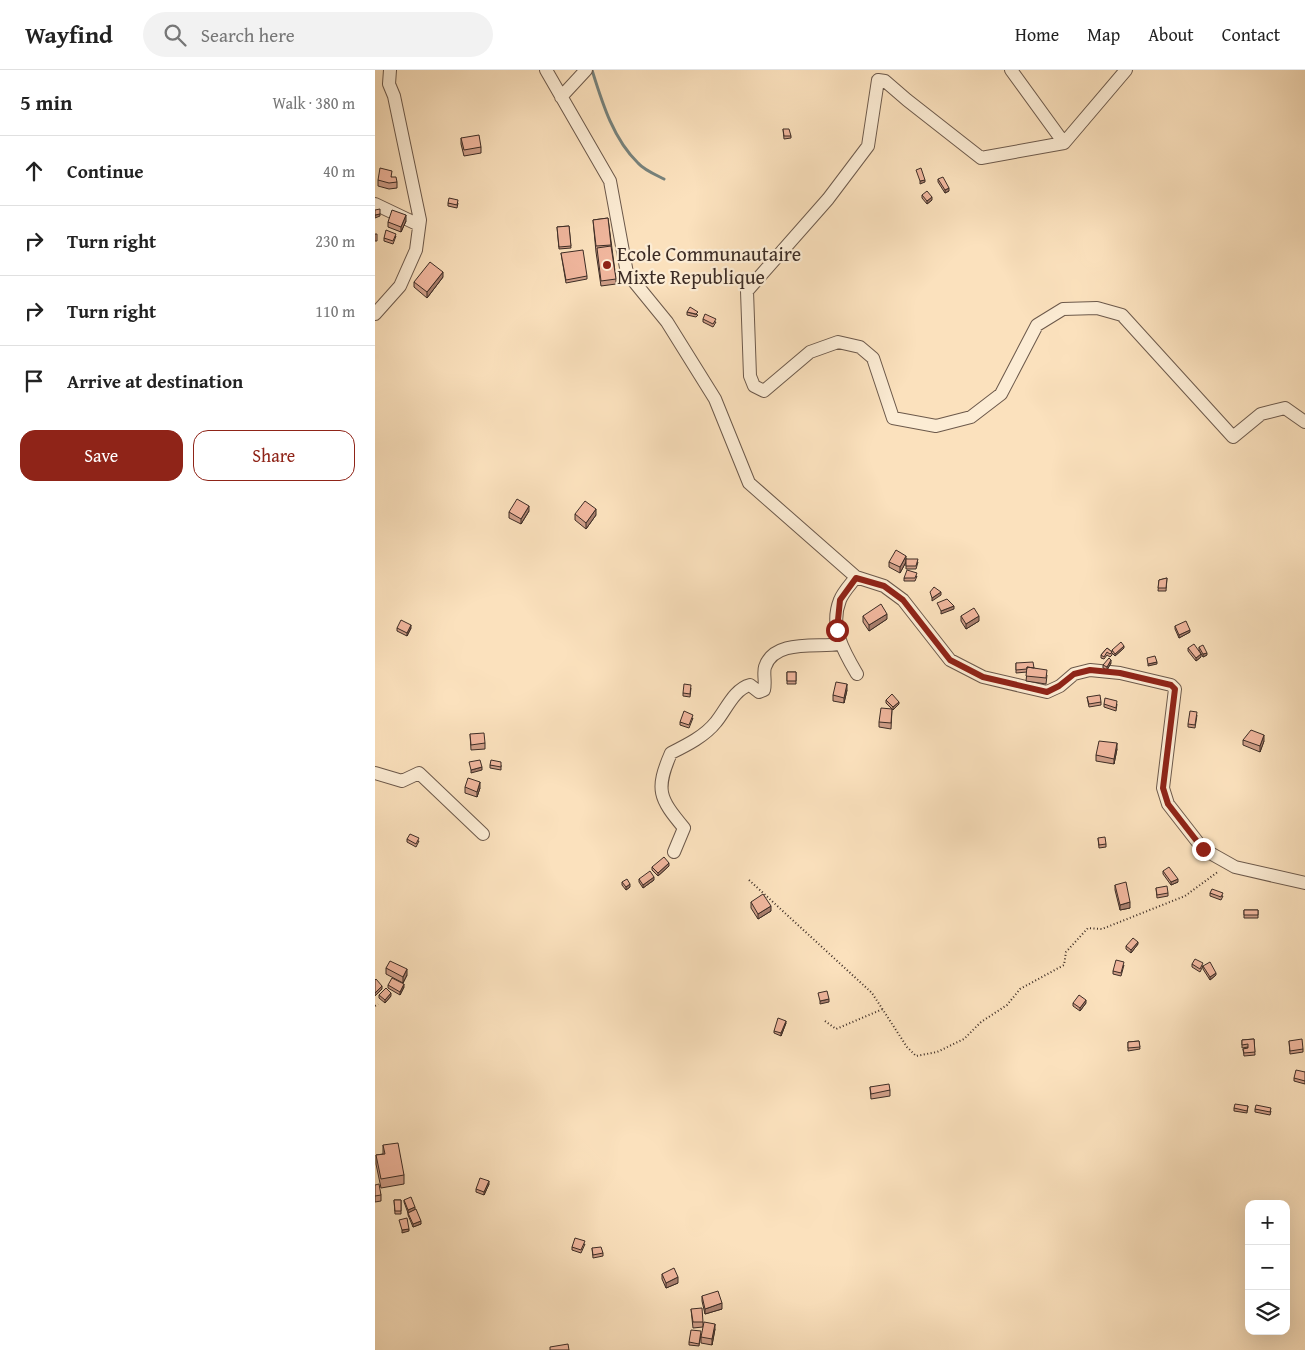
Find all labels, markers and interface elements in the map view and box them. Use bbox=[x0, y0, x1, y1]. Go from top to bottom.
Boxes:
search box bbox=[143, 12, 493, 57]
text: Wayfind bbox=[25, 17, 113, 52]
icon: search bbox=[161, 21, 189, 49]
text: Search here bbox=[201, 21, 295, 49]
text: Home bbox=[1015, 21, 1059, 48]
text: Map bbox=[1087, 21, 1120, 48]
text: About bbox=[1148, 21, 1194, 48]
text: Contact bbox=[1222, 21, 1280, 48]
text: 5 min bbox=[20, 87, 72, 118]
text: Walk · 380 m bbox=[272, 91, 355, 115]
icon: ahead bbox=[20, 157, 48, 185]
text: Continue bbox=[67, 157, 144, 185]
text: 40 m bbox=[323, 159, 355, 183]
icon: right bbox=[20, 227, 48, 255]
text: Turn right bbox=[67, 227, 156, 255]
text: 230 m bbox=[315, 229, 355, 253]
place label: Ecole Communautaire Mixte Republique bbox=[617, 239, 801, 291]
marker: Ecole Communautaire Mixte Republique bbox=[601, 259, 613, 271]
icon: right bbox=[20, 297, 48, 325]
text: Turn right bbox=[67, 297, 156, 325]
text: 110 m bbox=[315, 299, 355, 323]
icon: arrive bbox=[20, 367, 48, 395]
text: Arrive at destination bbox=[67, 367, 243, 395]
button: Save bbox=[20, 430, 183, 481]
button: Share bbox=[193, 430, 355, 481]
route start bbox=[826, 619, 849, 642]
route end bbox=[1192, 838, 1215, 861]
map controls bbox=[1245, 1200, 1290, 1335]
button: + bbox=[1245, 1200, 1290, 1245]
button: − bbox=[1245, 1245, 1290, 1290]
button: layers bbox=[1245, 1290, 1290, 1335]

